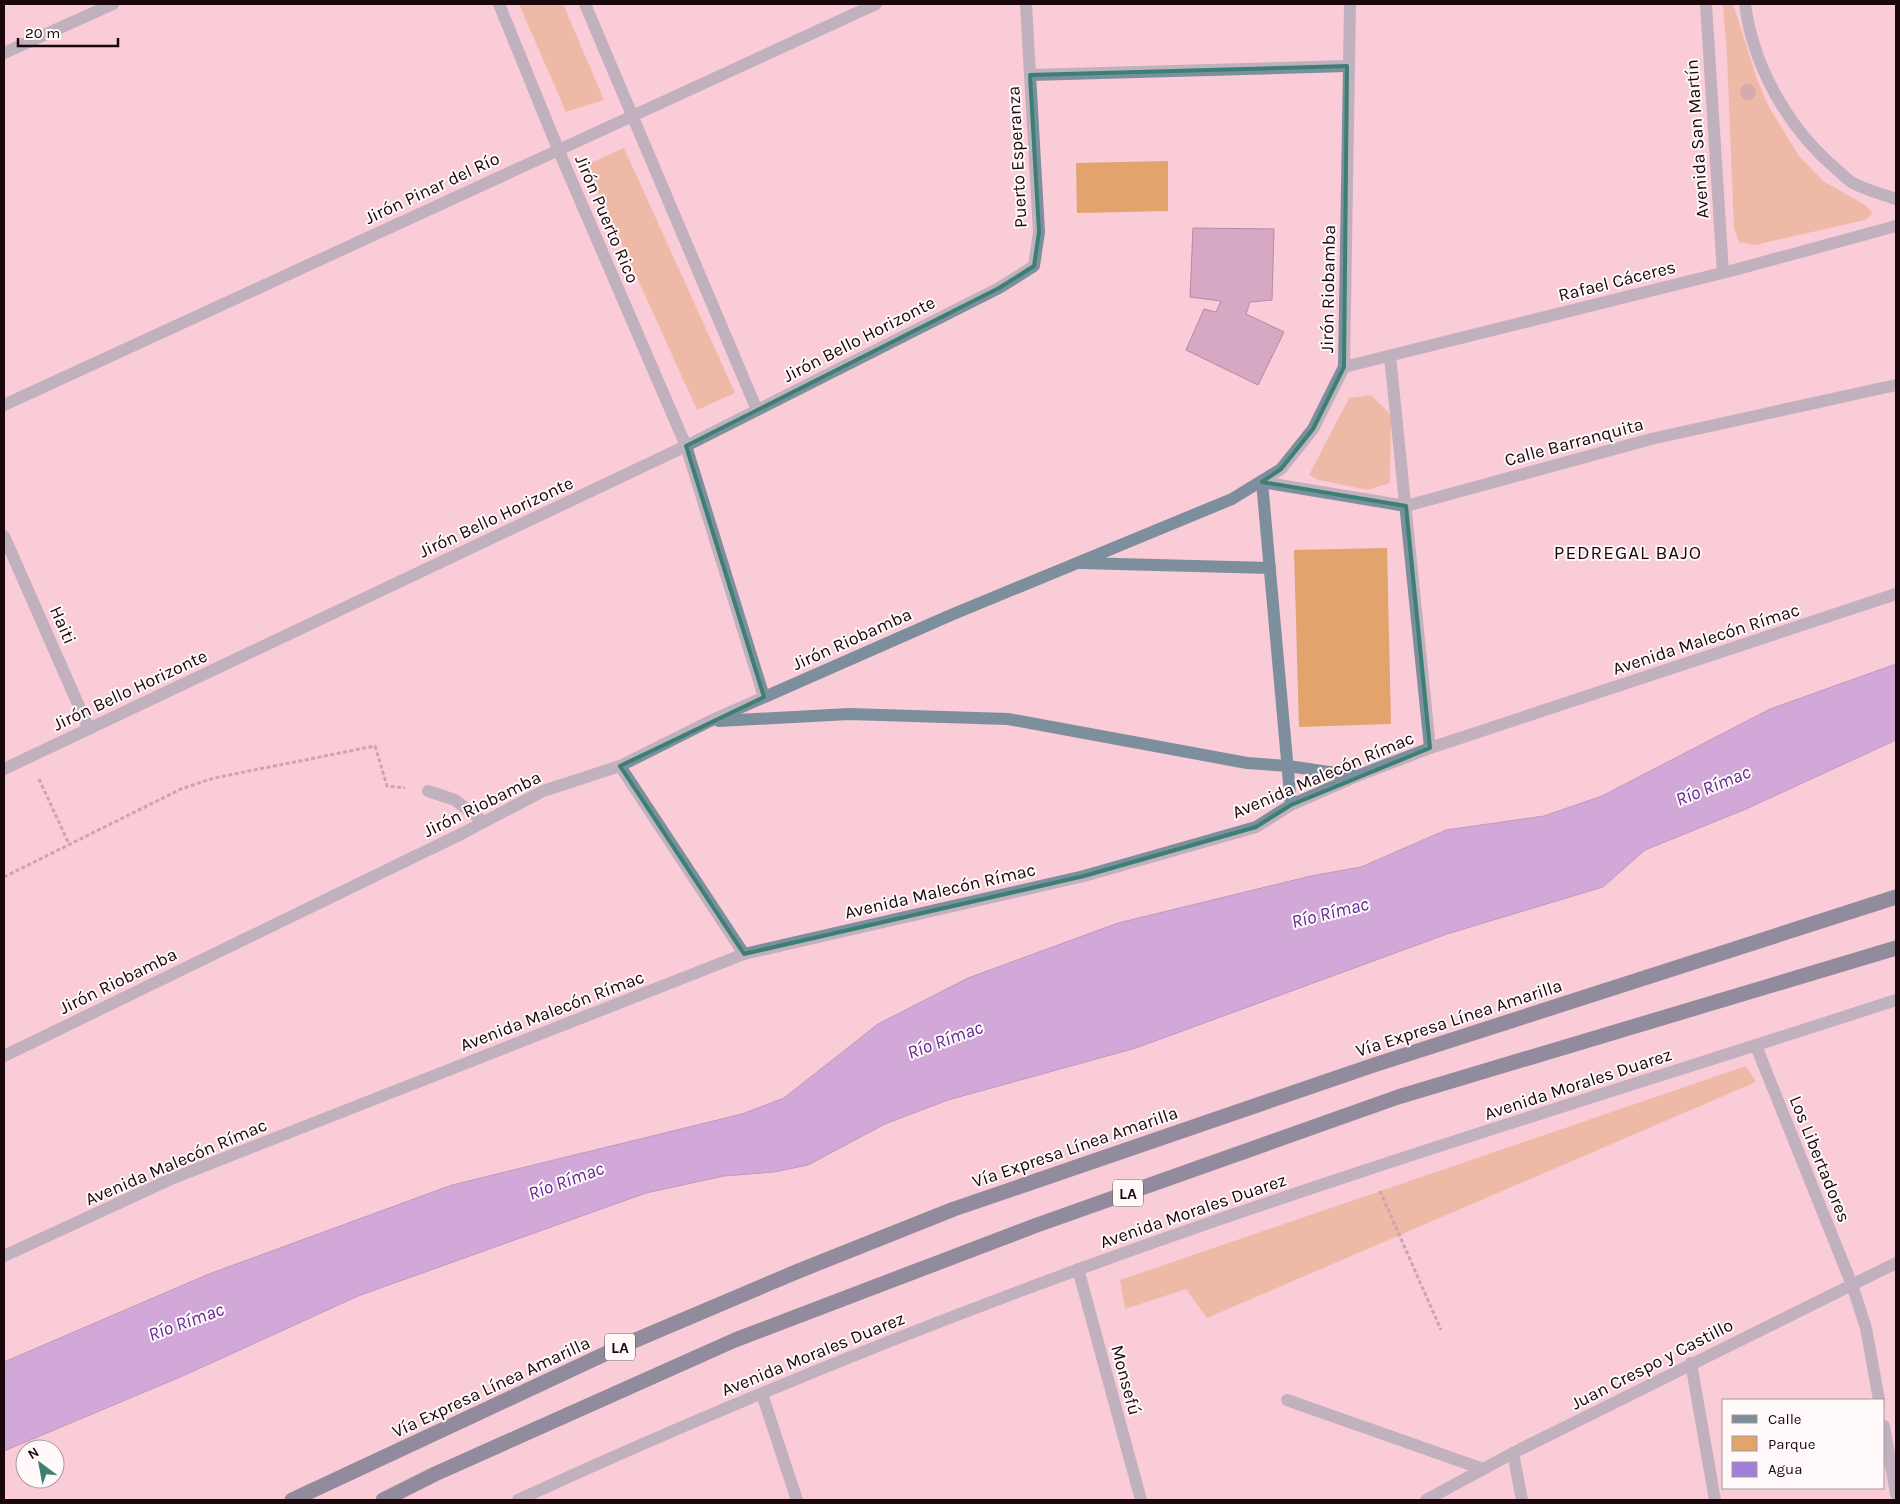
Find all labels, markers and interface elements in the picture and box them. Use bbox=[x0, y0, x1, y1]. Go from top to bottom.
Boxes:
scale bar bbox=[18, 15, 118, 47]
text: 20 m bbox=[25, 24, 60, 42]
street label: Avenida San Martín bbox=[1680, 58, 1714, 220]
street label: Puerto Esperanza bbox=[1002, 85, 1032, 229]
street label: Jirón Pinar del Río bbox=[361, 147, 503, 229]
street label: Jirón Puerto Rico bbox=[570, 152, 644, 286]
street label: Jirón Riobamba bbox=[1316, 225, 1340, 353]
street label: Rafael Cáceres bbox=[1556, 256, 1678, 306]
street label: Jirón Bello Horizonte bbox=[779, 291, 939, 387]
street label: Calle Barranquita bbox=[1502, 413, 1646, 471]
street label: Jirón Bello Horizonte bbox=[415, 472, 577, 562]
district label: PEDREGAL BAJO bbox=[1554, 542, 1702, 564]
street label: Avenida Malecón Rímac bbox=[1610, 598, 1802, 680]
street label: Haiti bbox=[45, 603, 81, 647]
street label: Jirón Riobamba bbox=[789, 603, 915, 675]
street label: Jirón Bello Horizonte bbox=[49, 645, 211, 735]
street label: Avenida Malecón Rímac bbox=[1229, 727, 1417, 823]
water label: Río Rímac bbox=[1672, 761, 1754, 811]
street label: Jirón Riobamba bbox=[420, 766, 544, 842]
street label: Avenida Malecón Rímac bbox=[842, 858, 1038, 924]
water label: Río Rímac bbox=[1289, 893, 1371, 933]
street label: Jirón Riobamba bbox=[56, 943, 180, 1019]
street label: Avenida Malecón Rímac bbox=[457, 966, 647, 1056]
street label: Vía Expresa Línea Amarilla bbox=[1353, 974, 1565, 1062]
water label: Río Rímac bbox=[904, 1016, 986, 1064]
street label: Avenida Morales Duarez bbox=[1481, 1043, 1675, 1125]
street label: Los Libertadores bbox=[1785, 1092, 1855, 1226]
street label: Vía Expresa Línea Amarilla bbox=[969, 1101, 1181, 1193]
street label: Avenida Malecón Rímac bbox=[82, 1114, 270, 1210]
water label: Río Rímac bbox=[525, 1157, 607, 1205]
street label: Avenida Morales Duarez bbox=[1097, 1169, 1289, 1253]
road number: LA bbox=[1113, 1180, 1143, 1206]
water label: Río Rímac bbox=[145, 1298, 227, 1346]
street label: Avenida Morales Duarez bbox=[718, 1307, 908, 1401]
street label: Juan Crespo y Castillo bbox=[1567, 1314, 1737, 1414]
street label: Vía Expresa Línea Amarilla bbox=[388, 1331, 594, 1443]
road number: LA bbox=[605, 1334, 635, 1360]
street label: Monsefú bbox=[1106, 1343, 1146, 1417]
legend bbox=[1722, 1399, 1885, 1489]
text: Calle bbox=[1768, 1410, 1802, 1428]
text: Parque bbox=[1768, 1435, 1816, 1453]
north arrow bbox=[15, 1439, 65, 1489]
text: N bbox=[25, 1444, 42, 1463]
text: Agua bbox=[1768, 1460, 1802, 1478]

